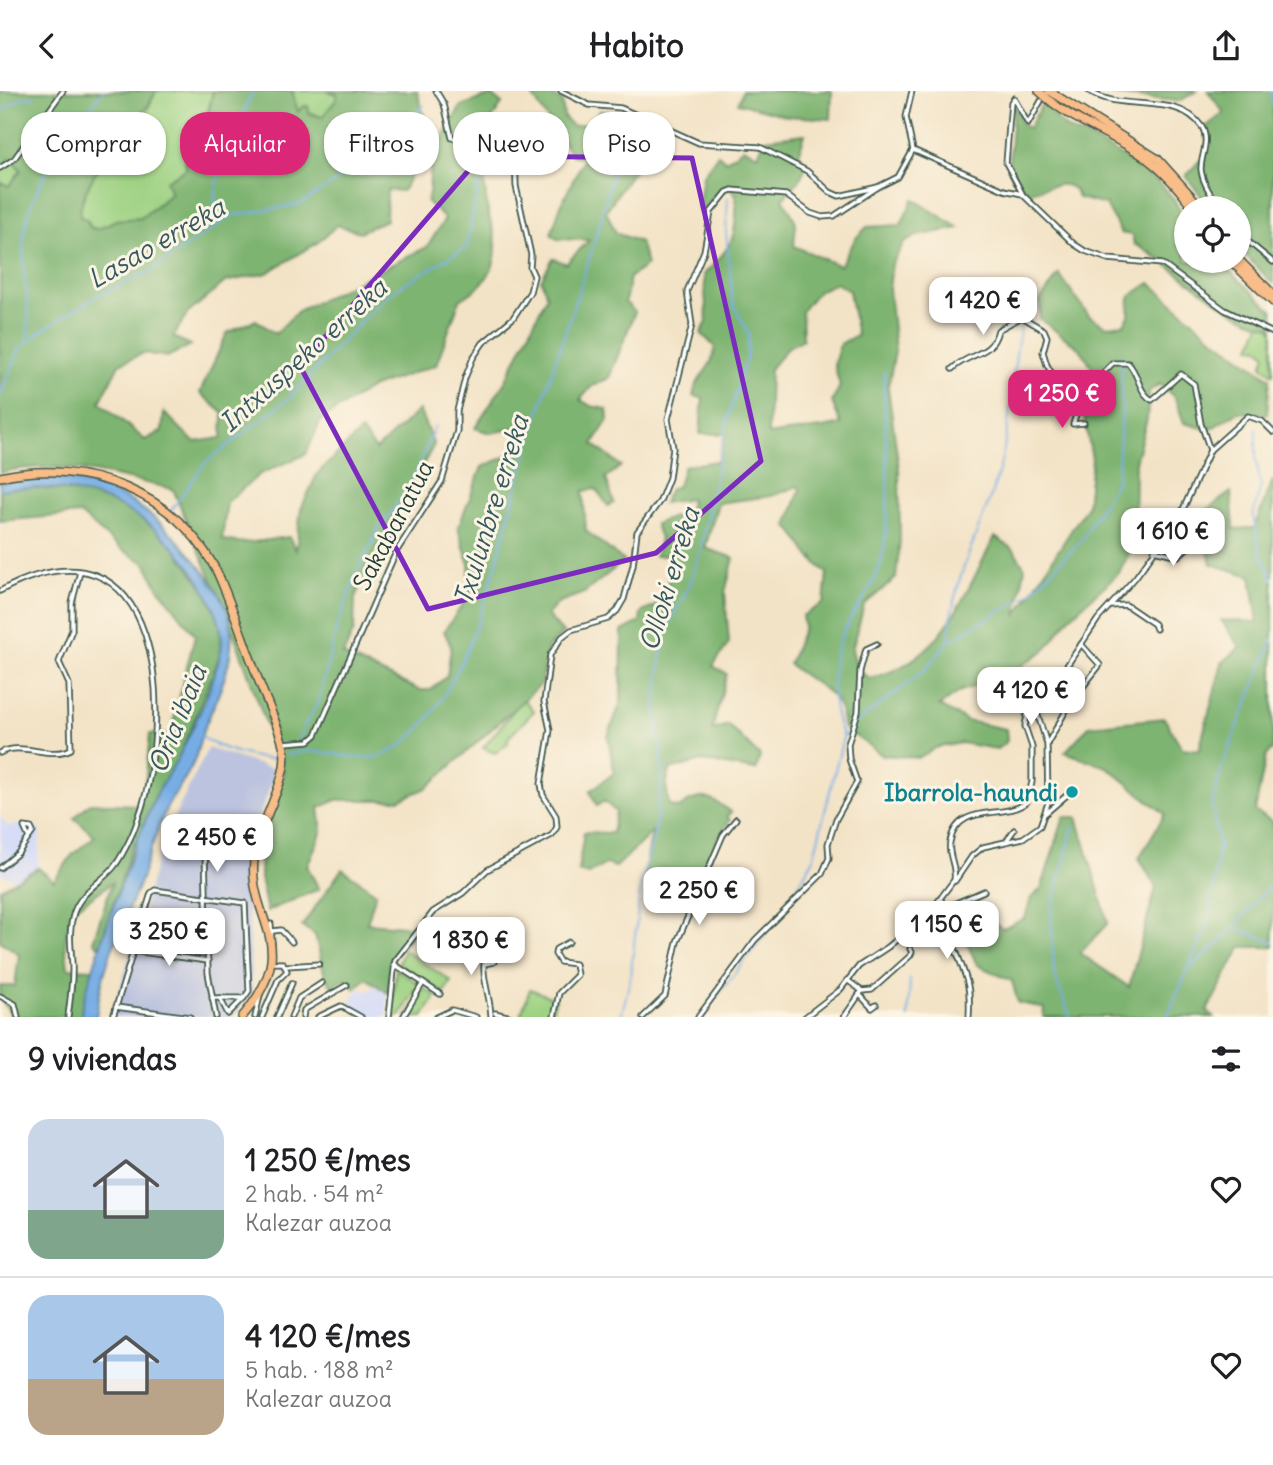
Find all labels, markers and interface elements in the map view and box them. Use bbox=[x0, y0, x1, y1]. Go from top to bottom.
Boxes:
text: Habito bbox=[589, 25, 684, 66]
icon: back bbox=[28, 27, 66, 65]
icon: share bbox=[1207, 27, 1245, 65]
chip: Comprar bbox=[21, 112, 166, 175]
chip: Alquilar bbox=[180, 112, 310, 175]
chip: Filtros bbox=[324, 112, 439, 175]
chip: Nuevo bbox=[453, 112, 569, 175]
chip: Piso bbox=[583, 112, 675, 175]
water label: Lasao erreka bbox=[82, 190, 231, 295]
map controls bbox=[1174, 196, 1251, 273]
button: locate bbox=[1174, 196, 1251, 273]
water label: Intxuspeko erreka bbox=[213, 271, 394, 439]
pin: 1 420 € bbox=[918, 278, 1048, 337]
text: 1 420 € bbox=[945, 285, 1021, 314]
pin: 1 250 € bbox=[997, 371, 1127, 430]
text: 1 250 € bbox=[1024, 378, 1100, 407]
water label: Txulunbre erreka bbox=[446, 410, 536, 609]
street label: Sakabanatua bbox=[346, 455, 440, 595]
water label: Olloki erreka bbox=[632, 502, 707, 655]
pin: 1 610 € bbox=[1108, 509, 1238, 568]
text: 1 610 € bbox=[1137, 516, 1209, 545]
water label: Oria ibaia bbox=[140, 659, 214, 778]
pin: 4 120 € bbox=[966, 667, 1096, 727]
text: 4 120 € bbox=[993, 675, 1069, 704]
place label: Ibarrola-haundi bbox=[884, 777, 1058, 807]
marker: Ibarrola-haundi bbox=[1064, 784, 1080, 800]
pin: 2 450 € bbox=[152, 815, 282, 874]
text: 2 450 € bbox=[177, 822, 257, 851]
pin: 2 250 € bbox=[634, 867, 764, 927]
text: 2 250 € bbox=[659, 875, 739, 904]
pin: 1 150 € bbox=[882, 901, 1012, 961]
pin: 3 250 € bbox=[104, 909, 234, 968]
text: 1 150 € bbox=[911, 909, 983, 938]
text: 3 250 € bbox=[129, 916, 209, 945]
pin: 1 830 € bbox=[406, 917, 536, 977]
text: 1 830 € bbox=[433, 925, 509, 954]
text: 9 viviendas bbox=[28, 1040, 177, 1078]
icon: filters bbox=[1207, 1040, 1245, 1078]
text: 1 250 €/mes bbox=[245, 1141, 411, 1179]
icon: home bbox=[84, 1147, 168, 1231]
icon: heart bbox=[1207, 1170, 1245, 1208]
text: 2 hab. · 54 m² bbox=[245, 1179, 384, 1208]
text: Kalezar auzoa bbox=[245, 1208, 392, 1237]
text: 4 120 €/mes bbox=[245, 1317, 411, 1355]
icon: home bbox=[84, 1323, 168, 1407]
icon: heart bbox=[1207, 1346, 1245, 1384]
text: 5 hab. · 188 m² bbox=[245, 1355, 394, 1384]
text: Kalezar auzoa bbox=[245, 1384, 392, 1413]

